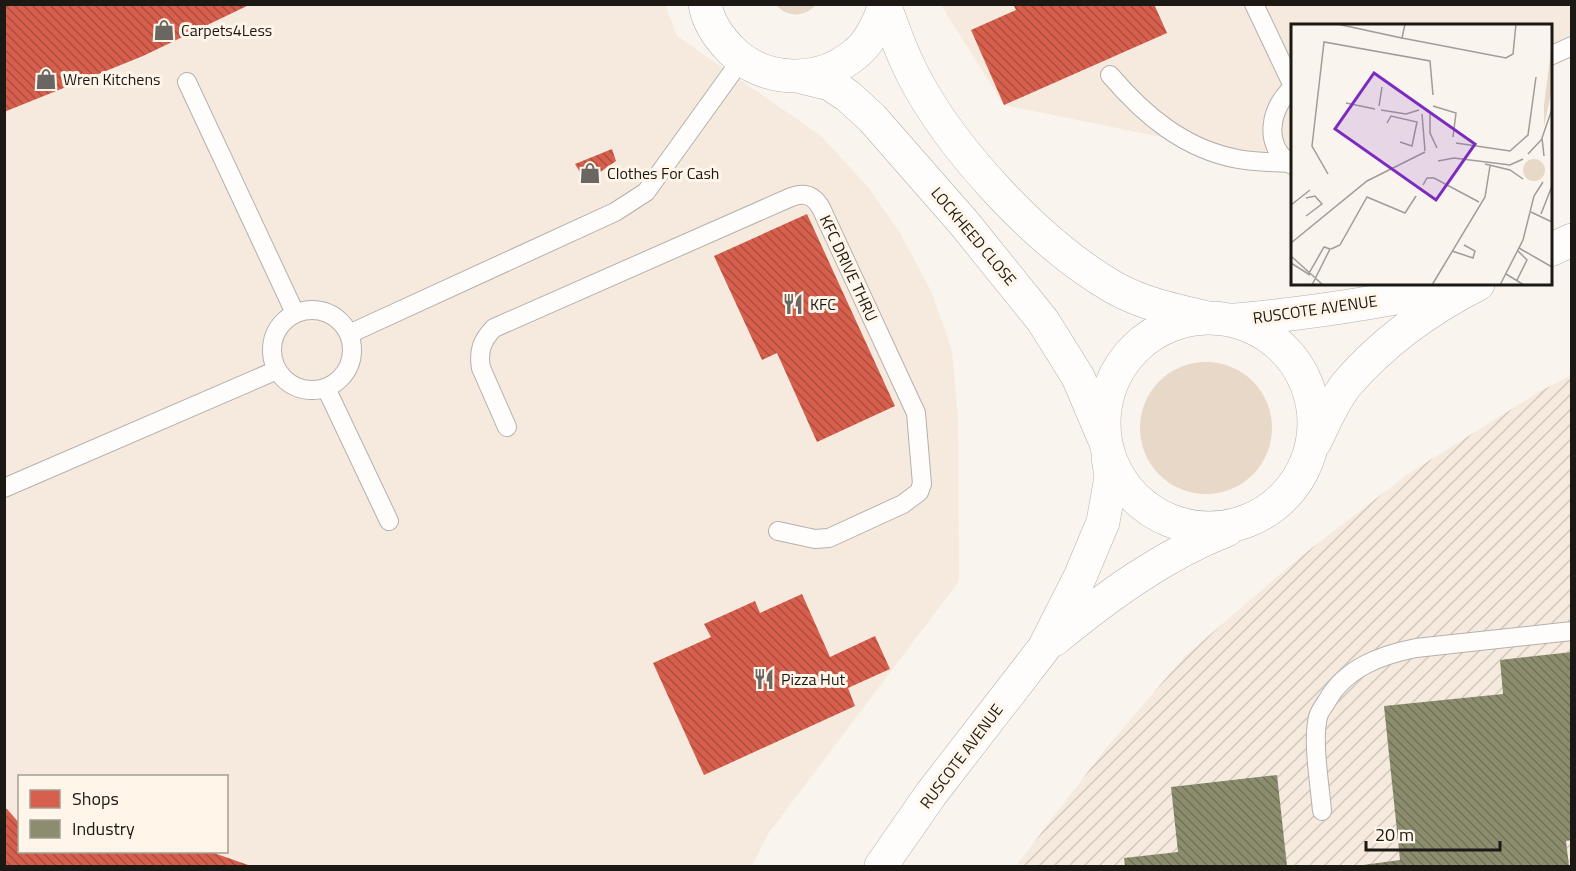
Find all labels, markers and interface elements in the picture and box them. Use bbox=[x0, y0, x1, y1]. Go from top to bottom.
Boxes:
shop icon: Carpets4Less bbox=[152, 18, 176, 42]
place label: Carpets4Less bbox=[181, 18, 272, 42]
inset map bbox=[1291, 24, 1552, 285]
shop icon: Wren Kitchens bbox=[34, 67, 58, 91]
place label: Wren Kitchens bbox=[63, 67, 160, 91]
shop icon: Clothes For Cash bbox=[578, 161, 602, 185]
place label: Clothes For Cash bbox=[607, 161, 719, 185]
street label: LOCKHEED CLOSE bbox=[926, 181, 1023, 291]
street label: KFC DRIVE THRU bbox=[816, 212, 882, 324]
street label: RUSCOTE AVENUE bbox=[1251, 288, 1379, 330]
restaurant icon: KFC bbox=[781, 292, 805, 316]
place label: KFC bbox=[810, 294, 836, 314]
restaurant icon: Pizza Hut bbox=[752, 667, 776, 691]
place label: Pizza Hut bbox=[781, 667, 845, 691]
street label: RUSCOTE AVENUE bbox=[914, 699, 1008, 813]
legend bbox=[18, 775, 228, 853]
text: Shops bbox=[72, 785, 119, 812]
scale bar bbox=[1366, 814, 1500, 852]
text: Industry bbox=[72, 815, 135, 842]
text: 20 m bbox=[1375, 821, 1414, 848]

